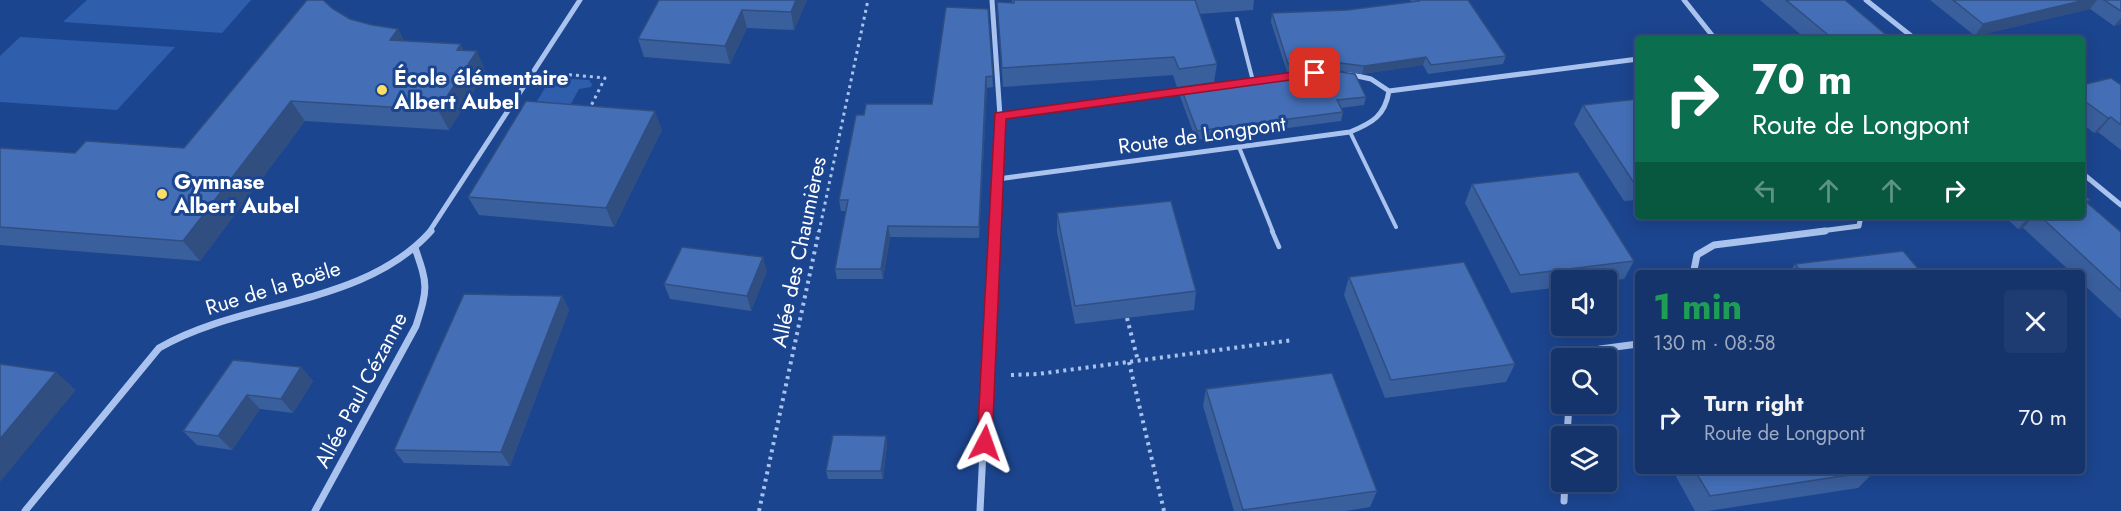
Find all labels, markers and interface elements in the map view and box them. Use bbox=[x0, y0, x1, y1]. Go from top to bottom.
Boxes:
pin bbox=[1289, 47, 1340, 98]
text: 70 m bbox=[1752, 49, 1852, 110]
icon: arrive bbox=[1298, 56, 1331, 89]
icon: right bbox=[1653, 60, 1731, 138]
place label: École élémentaire Albert Aubel bbox=[393, 63, 569, 117]
marker: École élémentaire Albert Aubel bbox=[375, 83, 389, 97]
text: Route de Longpont bbox=[1752, 105, 1969, 144]
street label: Route de Longpont bbox=[1116, 108, 1288, 162]
street label: Allée des Chaumières bbox=[764, 154, 834, 350]
place label: Gymnase Albert Aubel bbox=[173, 167, 299, 221]
icon: left bbox=[1749, 174, 1782, 207]
icon: ahead bbox=[1812, 174, 1845, 207]
icon: ahead bbox=[1875, 174, 1908, 207]
icon: right bbox=[1938, 174, 1971, 207]
marker: Gymnase Albert Aubel bbox=[155, 187, 169, 201]
street label: Rue de la Boële bbox=[202, 253, 344, 323]
map controls bbox=[1551, 270, 1617, 492]
button: sound bbox=[1551, 270, 1617, 336]
text: 1 min bbox=[1653, 280, 1742, 332]
button: close bbox=[2004, 290, 2067, 353]
street label: Allée Paul Cézanne bbox=[307, 307, 415, 473]
text: 130 m · 08:58 bbox=[1653, 329, 1776, 358]
button: search bbox=[1551, 348, 1617, 414]
text: Turn right bbox=[1704, 387, 1804, 419]
icon: right bbox=[1653, 401, 1686, 434]
text: 70 m bbox=[2018, 401, 2067, 433]
position arrow bbox=[953, 411, 1017, 475]
text: Route de Longpont bbox=[1704, 419, 1865, 448]
button: layers bbox=[1551, 426, 1617, 492]

